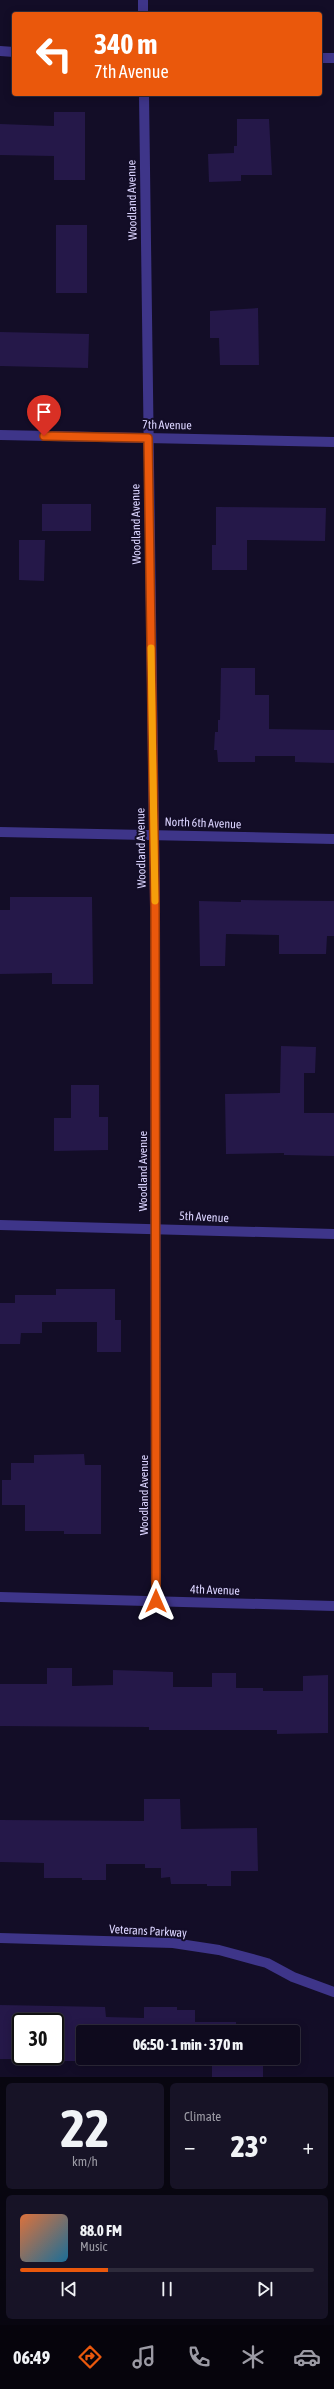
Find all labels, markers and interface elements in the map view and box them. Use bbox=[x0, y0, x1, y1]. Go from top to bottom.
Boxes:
icon: left bbox=[28, 28, 80, 80]
text: 340 m bbox=[94, 28, 157, 60]
text: 7th Avenue bbox=[94, 61, 169, 82]
street label: Woodland Avenue bbox=[124, 160, 140, 240]
pin bbox=[27, 395, 61, 436]
icon: arrive bbox=[33, 401, 55, 423]
street label: 7th Avenue bbox=[142, 418, 192, 432]
street label: Woodland Avenue bbox=[128, 484, 144, 564]
street label: Woodland Avenue bbox=[133, 808, 149, 888]
street label: North 6th Avenue bbox=[164, 815, 242, 831]
street label: Woodland Avenue bbox=[136, 1131, 150, 1211]
street label: 5th Avenue bbox=[179, 1209, 229, 1225]
street label: Woodland Avenue bbox=[137, 1455, 151, 1535]
position arrow bbox=[135, 1580, 177, 1622]
street label: 4th Avenue bbox=[190, 1582, 240, 1598]
street label: Veterans Parkway bbox=[109, 1922, 187, 1940]
speed limit sign: 30 bbox=[12, 2013, 64, 2065]
text: 06:50 · 1 min · 370 m bbox=[133, 2036, 243, 2053]
text: 22 bbox=[61, 2098, 109, 2158]
text: Climate bbox=[184, 2109, 221, 2124]
text: 23° bbox=[231, 2129, 267, 2163]
text: − bbox=[184, 2133, 195, 2159]
text: + bbox=[303, 2133, 314, 2159]
text: km/h bbox=[72, 2154, 98, 2169]
text: 88.0 FM bbox=[80, 2222, 122, 2239]
text: Music bbox=[80, 2239, 107, 2254]
icon: previous bbox=[58, 2278, 80, 2300]
icon: pause bbox=[156, 2278, 178, 2300]
icon: next bbox=[254, 2278, 276, 2300]
icon: directions bbox=[76, 2343, 104, 2371]
icon: music bbox=[130, 2343, 158, 2371]
icon: phone bbox=[185, 2343, 213, 2371]
icon: climate bbox=[239, 2343, 267, 2371]
icon: car bbox=[293, 2343, 321, 2371]
text: 06:49 bbox=[13, 2347, 50, 2368]

